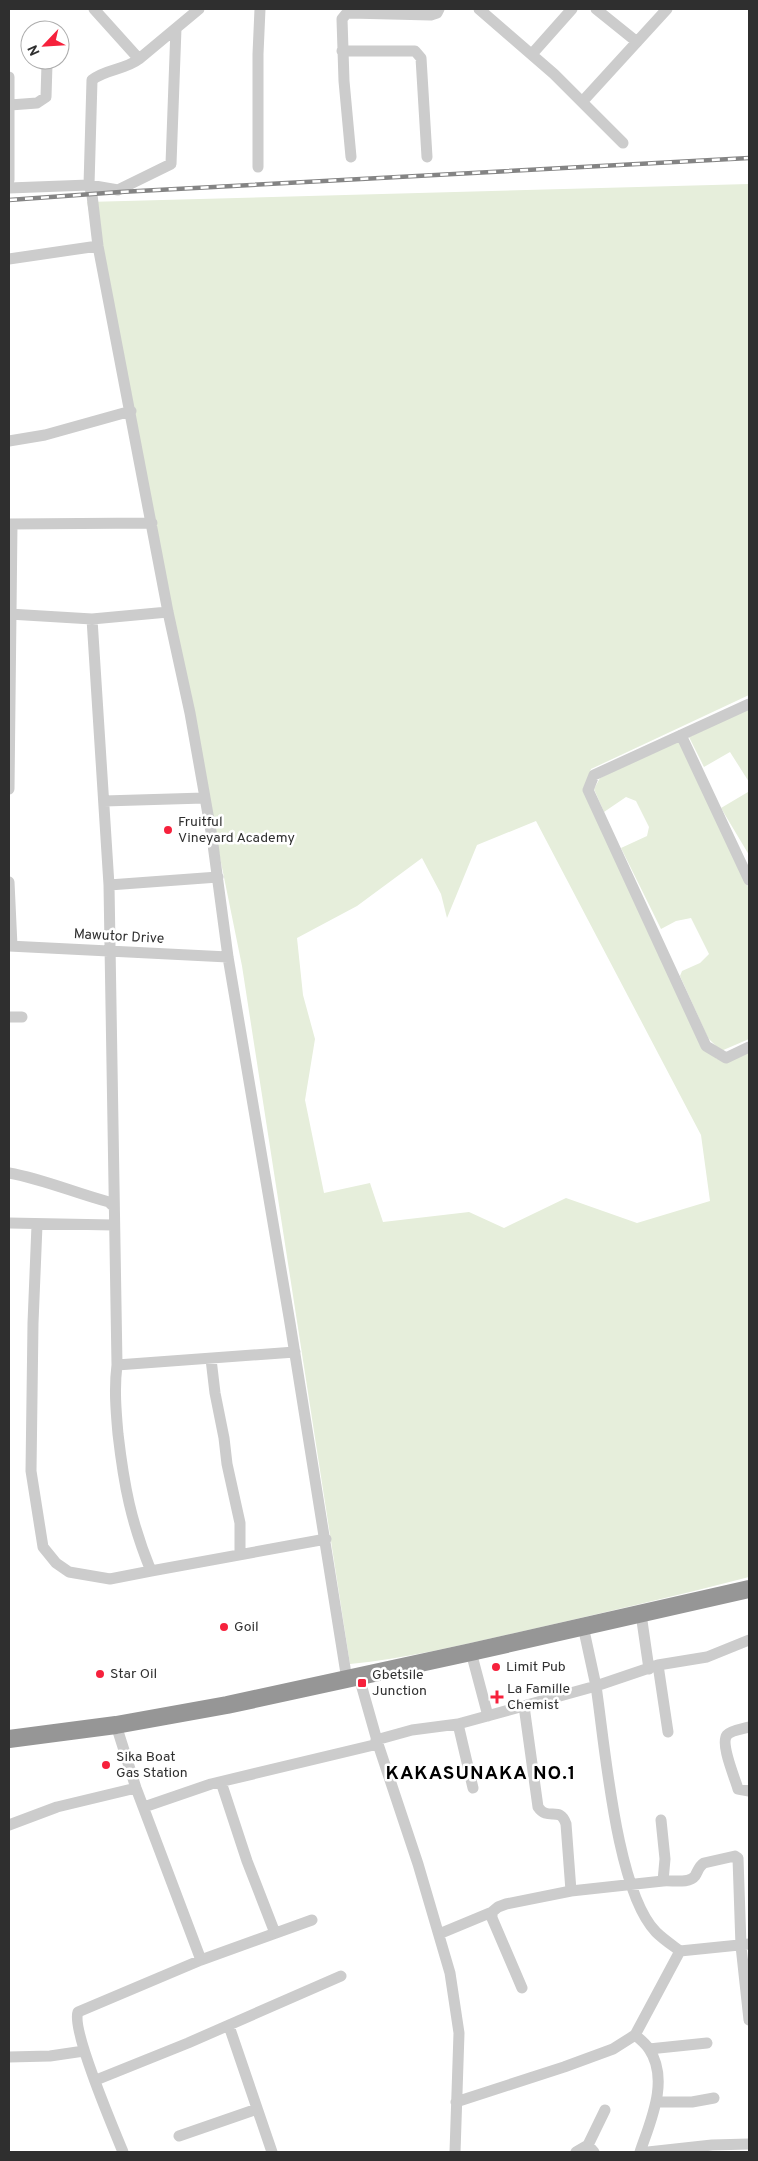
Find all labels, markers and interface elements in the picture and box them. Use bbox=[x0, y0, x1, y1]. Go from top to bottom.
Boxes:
north arrow bbox=[20, 20, 70, 70]
text: N bbox=[25, 42, 44, 58]
place label: Fruitful Vineyard Academy bbox=[178, 814, 295, 847]
marker: Fruitful Vineyard Academy bbox=[162, 824, 174, 836]
street label: Mawutor Drive bbox=[73, 926, 165, 948]
place label: Goil bbox=[234, 1619, 259, 1636]
marker: Goil bbox=[218, 1621, 230, 1633]
place label: Limit Pub bbox=[506, 1659, 566, 1676]
marker: Limit Pub bbox=[490, 1661, 502, 1673]
place label: Star Oil bbox=[110, 1666, 157, 1683]
place label: Gbetsile Junction bbox=[372, 1667, 427, 1700]
marker: Star Oil bbox=[94, 1668, 106, 1680]
marker: Gbetsile Junction bbox=[356, 1677, 368, 1689]
place label: La Famille Chemist bbox=[507, 1681, 570, 1714]
marker: La Famille Chemist bbox=[491, 1691, 503, 1703]
place label: Sika Boat Gas Station bbox=[116, 1749, 188, 1782]
marker: Sika Boat Gas Station bbox=[100, 1759, 112, 1771]
district label: KAKASUNAKA NO.1 bbox=[386, 1762, 576, 1786]

